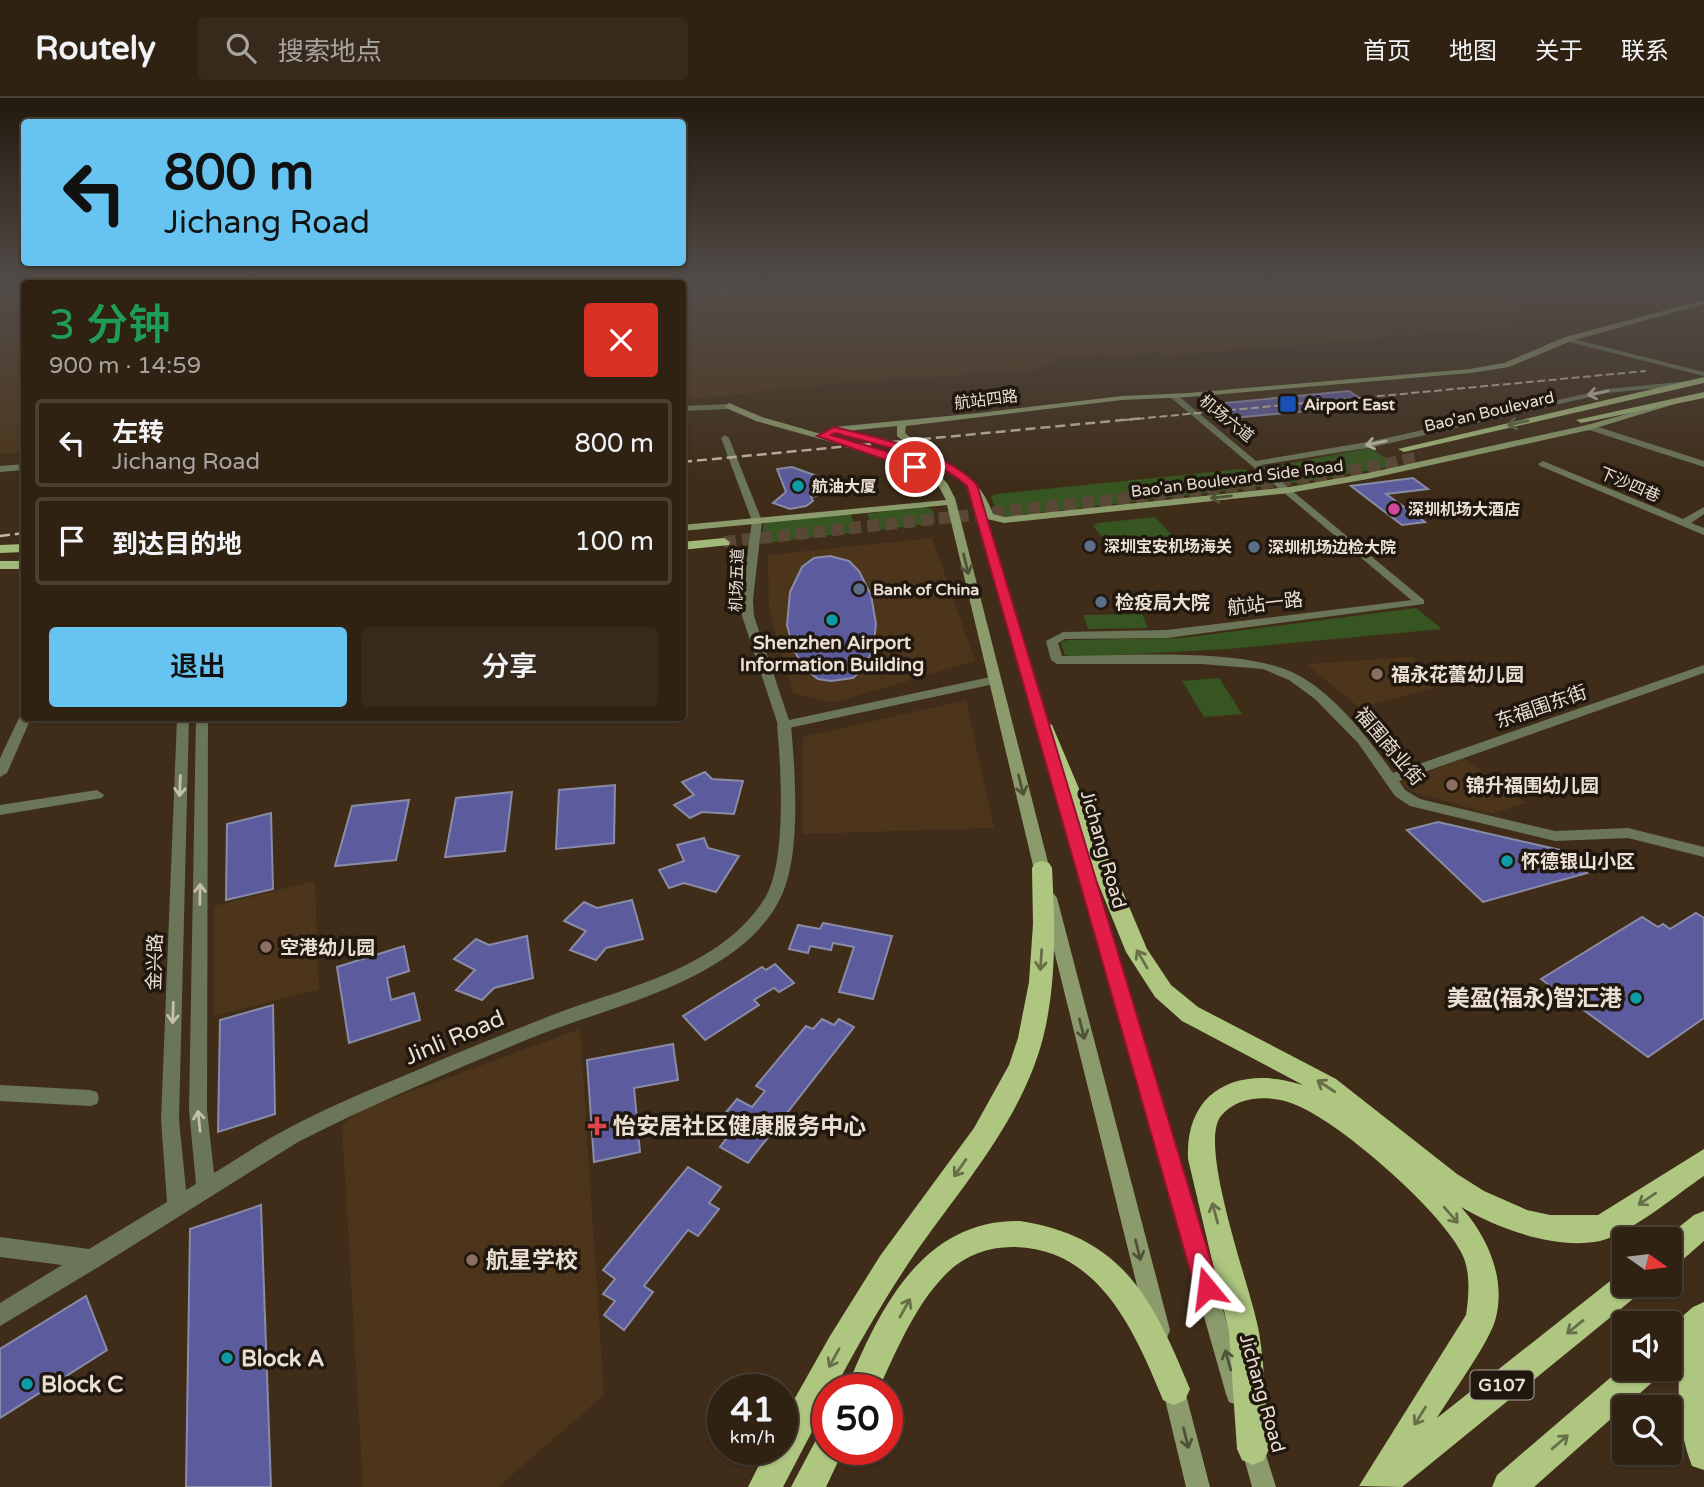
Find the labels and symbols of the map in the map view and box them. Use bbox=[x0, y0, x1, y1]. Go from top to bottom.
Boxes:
street label: 航站四路 bbox=[953, 386, 1019, 414]
street label: Bao'an Boulevard bbox=[1422, 387, 1556, 437]
one-way arrow bbox=[1587, 387, 1610, 401]
street label: 机场六道 bbox=[1195, 391, 1258, 447]
marker: Airport East bbox=[1278, 394, 1298, 414]
place label: Airport East bbox=[1304, 395, 1396, 415]
one-way arrow bbox=[1507, 416, 1530, 430]
pin bbox=[885, 437, 945, 497]
one-way arrow bbox=[1365, 437, 1388, 450]
street label: Bao'an Boulevard Side Road bbox=[1130, 456, 1345, 502]
street label: 下沙四巷 bbox=[1596, 463, 1663, 507]
place label: 航油大厦 bbox=[812, 477, 876, 497]
marker: 航油大厦 bbox=[790, 478, 806, 494]
one-way arrow bbox=[1210, 491, 1233, 504]
place label: 深圳机场大酒店 bbox=[1408, 500, 1520, 520]
marker: 深圳机场大酒店 bbox=[1386, 501, 1402, 517]
place label: 深圳宝安机场海关 bbox=[1104, 537, 1232, 557]
marker: 深圳宝安机场海关 bbox=[1082, 538, 1098, 554]
place label: 深圳机场边检大院 bbox=[1268, 538, 1396, 558]
marker: 深圳机场边检大院 bbox=[1246, 539, 1262, 555]
street label: 机场五道 bbox=[726, 548, 748, 612]
one-way arrow bbox=[960, 552, 973, 575]
place label: Bank of China bbox=[873, 580, 979, 600]
marker: Bank of China bbox=[851, 581, 867, 597]
street label: 航站一路 bbox=[1226, 588, 1304, 620]
place label: 检疫局大院 bbox=[1115, 592, 1210, 614]
marker: 检疫局大院 bbox=[1093, 594, 1109, 610]
marker: Shenzhen Airport Information Building bbox=[824, 612, 840, 628]
place label: Shenzhen Airport Information Building bbox=[740, 632, 924, 677]
place label: 福永花蕾幼儿园 bbox=[1391, 664, 1524, 686]
marker: 福永花蕾幼儿园 bbox=[1369, 666, 1385, 682]
street label: 东福围东街 bbox=[1493, 681, 1590, 733]
street label: 福围商业街 bbox=[1350, 703, 1428, 790]
one-way arrow bbox=[1015, 773, 1028, 796]
one-way arrow bbox=[174, 774, 187, 797]
place label: 锦升福围幼儿园 bbox=[1466, 775, 1599, 797]
marker: 锦升福围幼儿园 bbox=[1444, 777, 1460, 793]
street label: Jichang Road bbox=[1076, 788, 1130, 911]
place label: 怀德银山小区 bbox=[1521, 851, 1635, 873]
marker: 怀德银山小区 bbox=[1499, 853, 1515, 869]
one-way arrow bbox=[193, 883, 207, 906]
street label: 金兴路 bbox=[143, 933, 167, 991]
place label: 空港幼儿园 bbox=[280, 937, 375, 959]
marker: 空港幼儿园 bbox=[258, 939, 274, 955]
one-way arrow bbox=[1034, 949, 1047, 971]
one-way arrow bbox=[1135, 950, 1149, 970]
place label: 美盈(福永)智汇港 bbox=[1447, 985, 1622, 1013]
marker: 美盈(福永)智汇港 bbox=[1628, 990, 1644, 1006]
one-way arrow bbox=[167, 1001, 180, 1024]
street label: Jinli Road bbox=[400, 1004, 509, 1071]
one-way arrow bbox=[1076, 1017, 1089, 1040]
one-way arrow bbox=[1316, 1079, 1336, 1093]
one-way arrow bbox=[192, 1111, 205, 1133]
place label: 怡安居社区健康服务中心 bbox=[613, 1113, 866, 1141]
marker: 怡安居社区健康服务中心 bbox=[587, 1116, 607, 1136]
one-way arrow bbox=[953, 1158, 967, 1177]
one-way arrow bbox=[1638, 1192, 1657, 1206]
one-way arrow bbox=[1208, 1202, 1221, 1224]
one-way arrow bbox=[1443, 1205, 1459, 1223]
north arrow bbox=[1612, 1227, 1682, 1297]
one-way arrow bbox=[1132, 1238, 1145, 1260]
place label: 航星学校 bbox=[486, 1247, 578, 1275]
position arrow bbox=[1170, 1251, 1244, 1325]
marker: 航星学校 bbox=[464, 1252, 480, 1268]
one-way arrow bbox=[899, 1298, 912, 1319]
one-way arrow bbox=[1567, 1319, 1585, 1335]
street label: Jichang Road bbox=[1235, 1332, 1289, 1455]
place label: Block A bbox=[241, 1345, 324, 1373]
one-way arrow bbox=[827, 1347, 840, 1368]
one-way arrow bbox=[1220, 1349, 1233, 1371]
marker: Block A bbox=[219, 1350, 235, 1366]
road number: G107 bbox=[1470, 1370, 1534, 1400]
place label: Block C bbox=[41, 1371, 123, 1399]
speed limit sign: 50 bbox=[812, 1374, 903, 1465]
marker: Block C bbox=[19, 1376, 35, 1392]
one-way arrow bbox=[1412, 1405, 1426, 1425]
one-way arrow bbox=[1180, 1426, 1193, 1449]
one-way arrow bbox=[1551, 1434, 1569, 1450]

